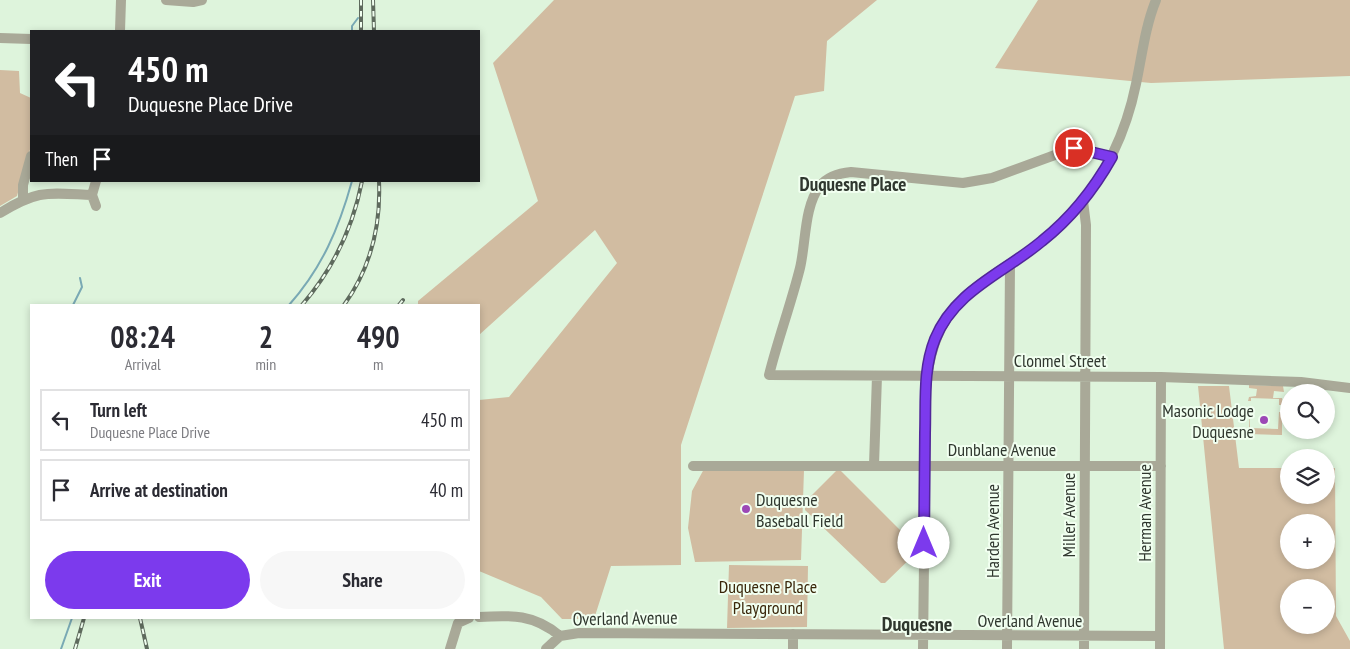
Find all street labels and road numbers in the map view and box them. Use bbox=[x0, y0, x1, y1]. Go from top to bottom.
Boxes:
street label: Clonmel Street bbox=[1014, 349, 1106, 372]
street label: Dunblane Avenue bbox=[948, 438, 1056, 461]
street label: Herman Avenue bbox=[1133, 464, 1156, 562]
street label: Miller Avenue bbox=[1057, 473, 1080, 557]
street label: Harden Avenue bbox=[981, 484, 1004, 578]
street label: Overland Avenue bbox=[572, 606, 678, 630]
street label: Overland Avenue bbox=[978, 609, 1082, 632]

